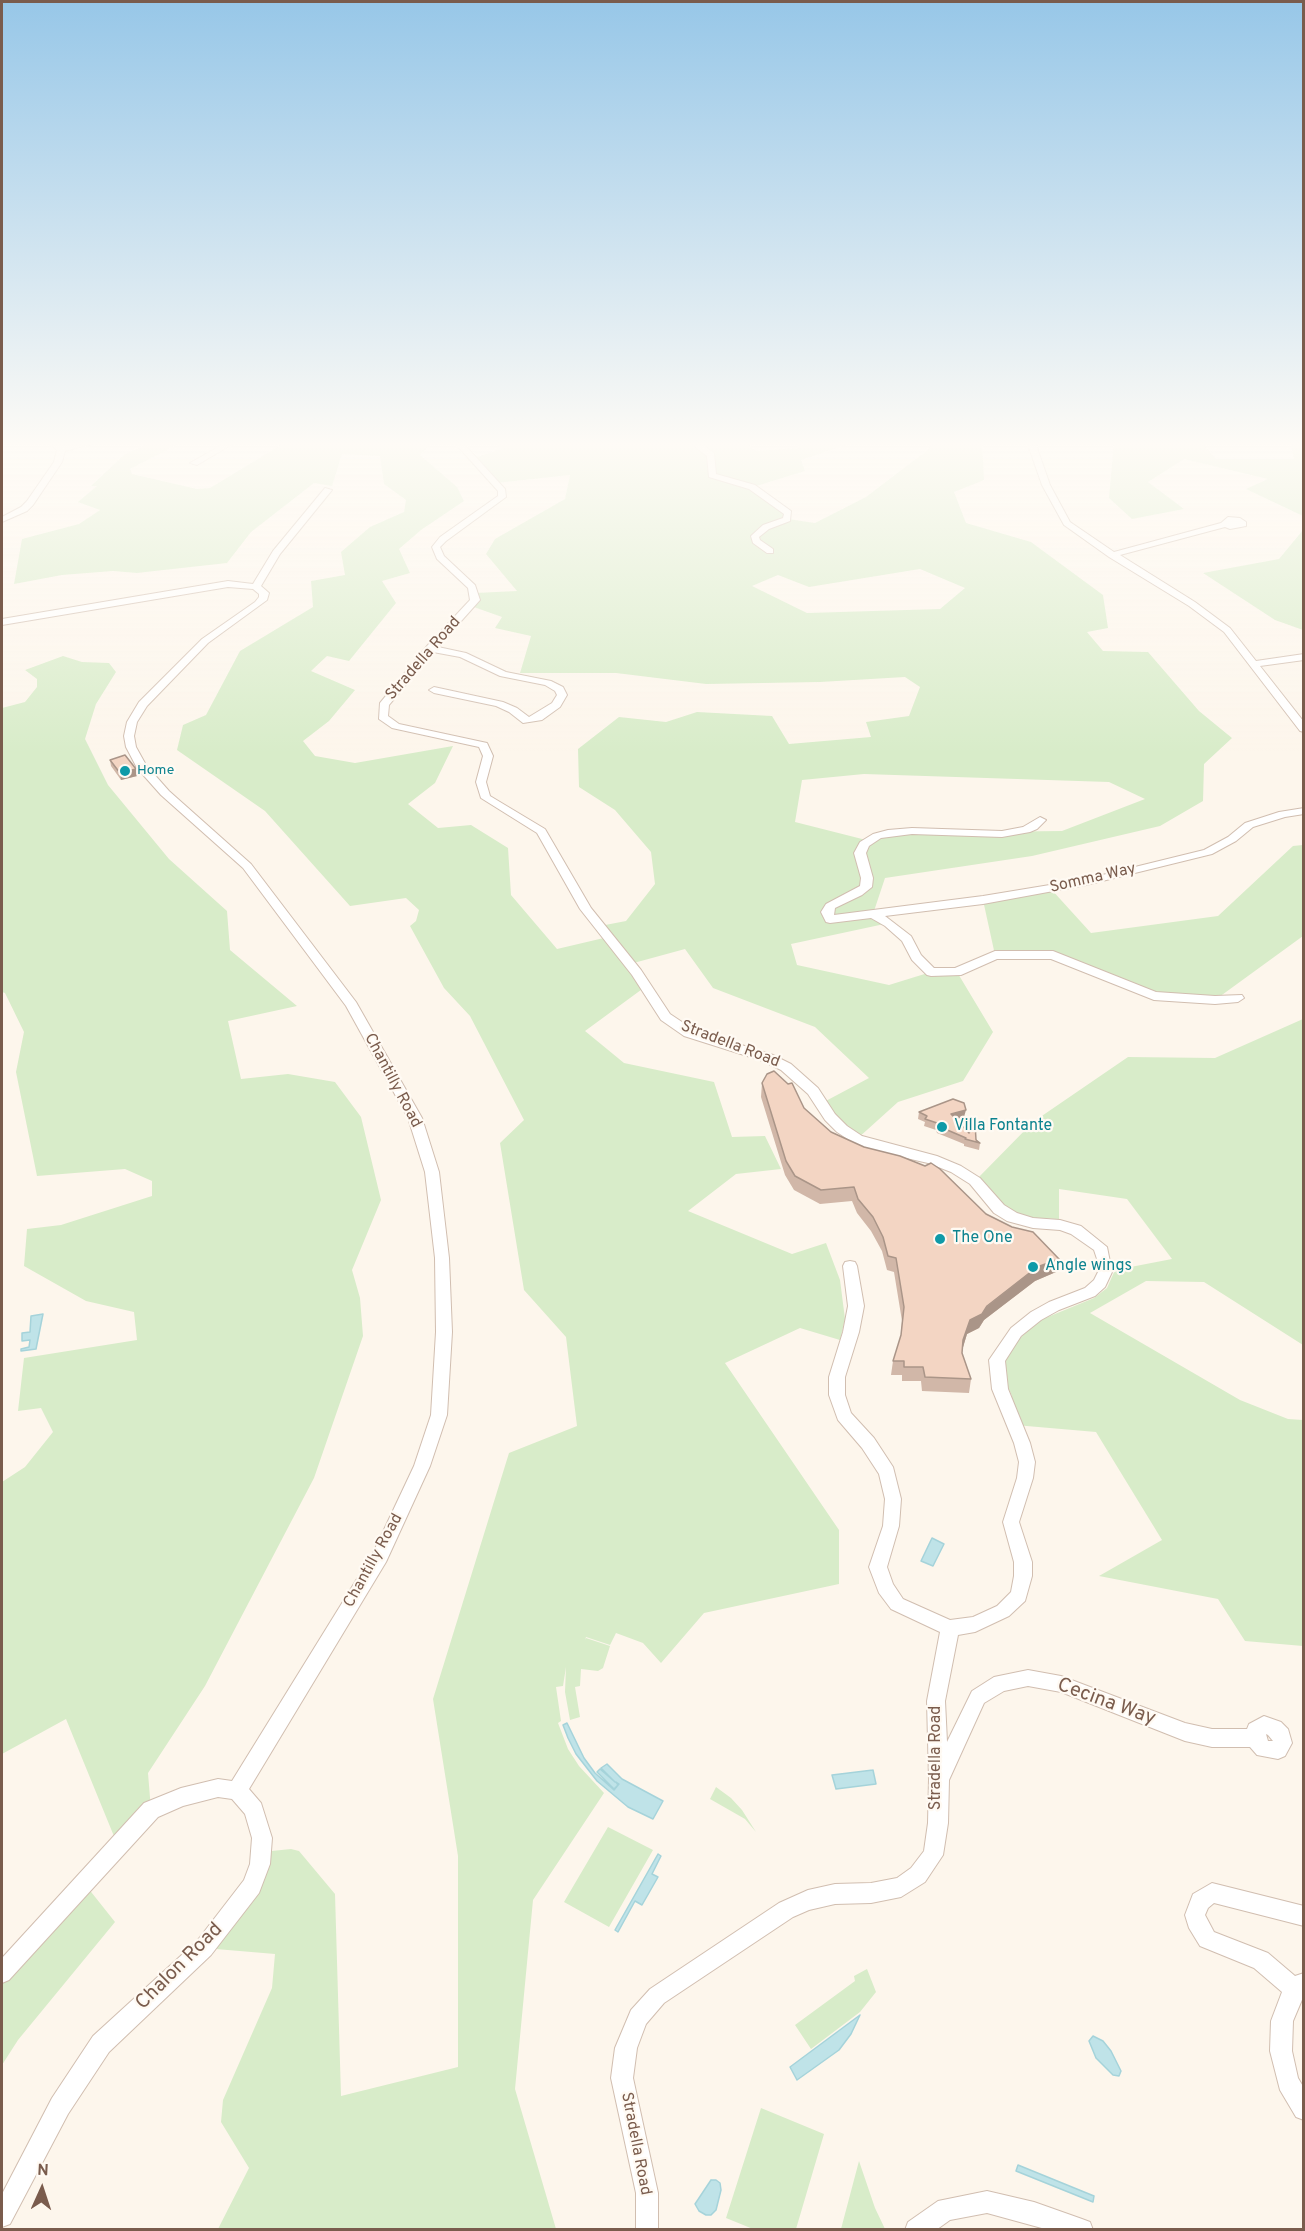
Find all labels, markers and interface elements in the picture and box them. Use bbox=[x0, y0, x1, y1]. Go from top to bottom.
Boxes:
street label: Stradella Road bbox=[382, 613, 466, 705]
place label: Home bbox=[137, 763, 174, 779]
marker: Home bbox=[118, 764, 132, 778]
street label: Somma Way bbox=[1048, 860, 1138, 898]
street label: Stradella Road bbox=[678, 1017, 782, 1073]
street label: Chantilly Road bbox=[359, 1030, 425, 1132]
place label: Villa Fontante bbox=[954, 1117, 1052, 1137]
marker: Villa Fontante bbox=[935, 1120, 949, 1134]
place label: The One bbox=[952, 1229, 1013, 1249]
marker: The One bbox=[933, 1232, 947, 1246]
place label: Angle wings bbox=[1045, 1257, 1132, 1277]
marker: Angle wings bbox=[1026, 1260, 1040, 1274]
street label: Chantilly Road bbox=[340, 1511, 408, 1611]
street label: Cecina Way bbox=[1053, 1674, 1159, 1732]
street label: Stradella Road bbox=[927, 1706, 947, 1810]
street label: Chalon Road bbox=[131, 1918, 229, 2016]
street label: Stradella Road bbox=[616, 2091, 654, 2197]
north arrow bbox=[12, 2159, 72, 2219]
text: N bbox=[37, 2161, 49, 2181]

